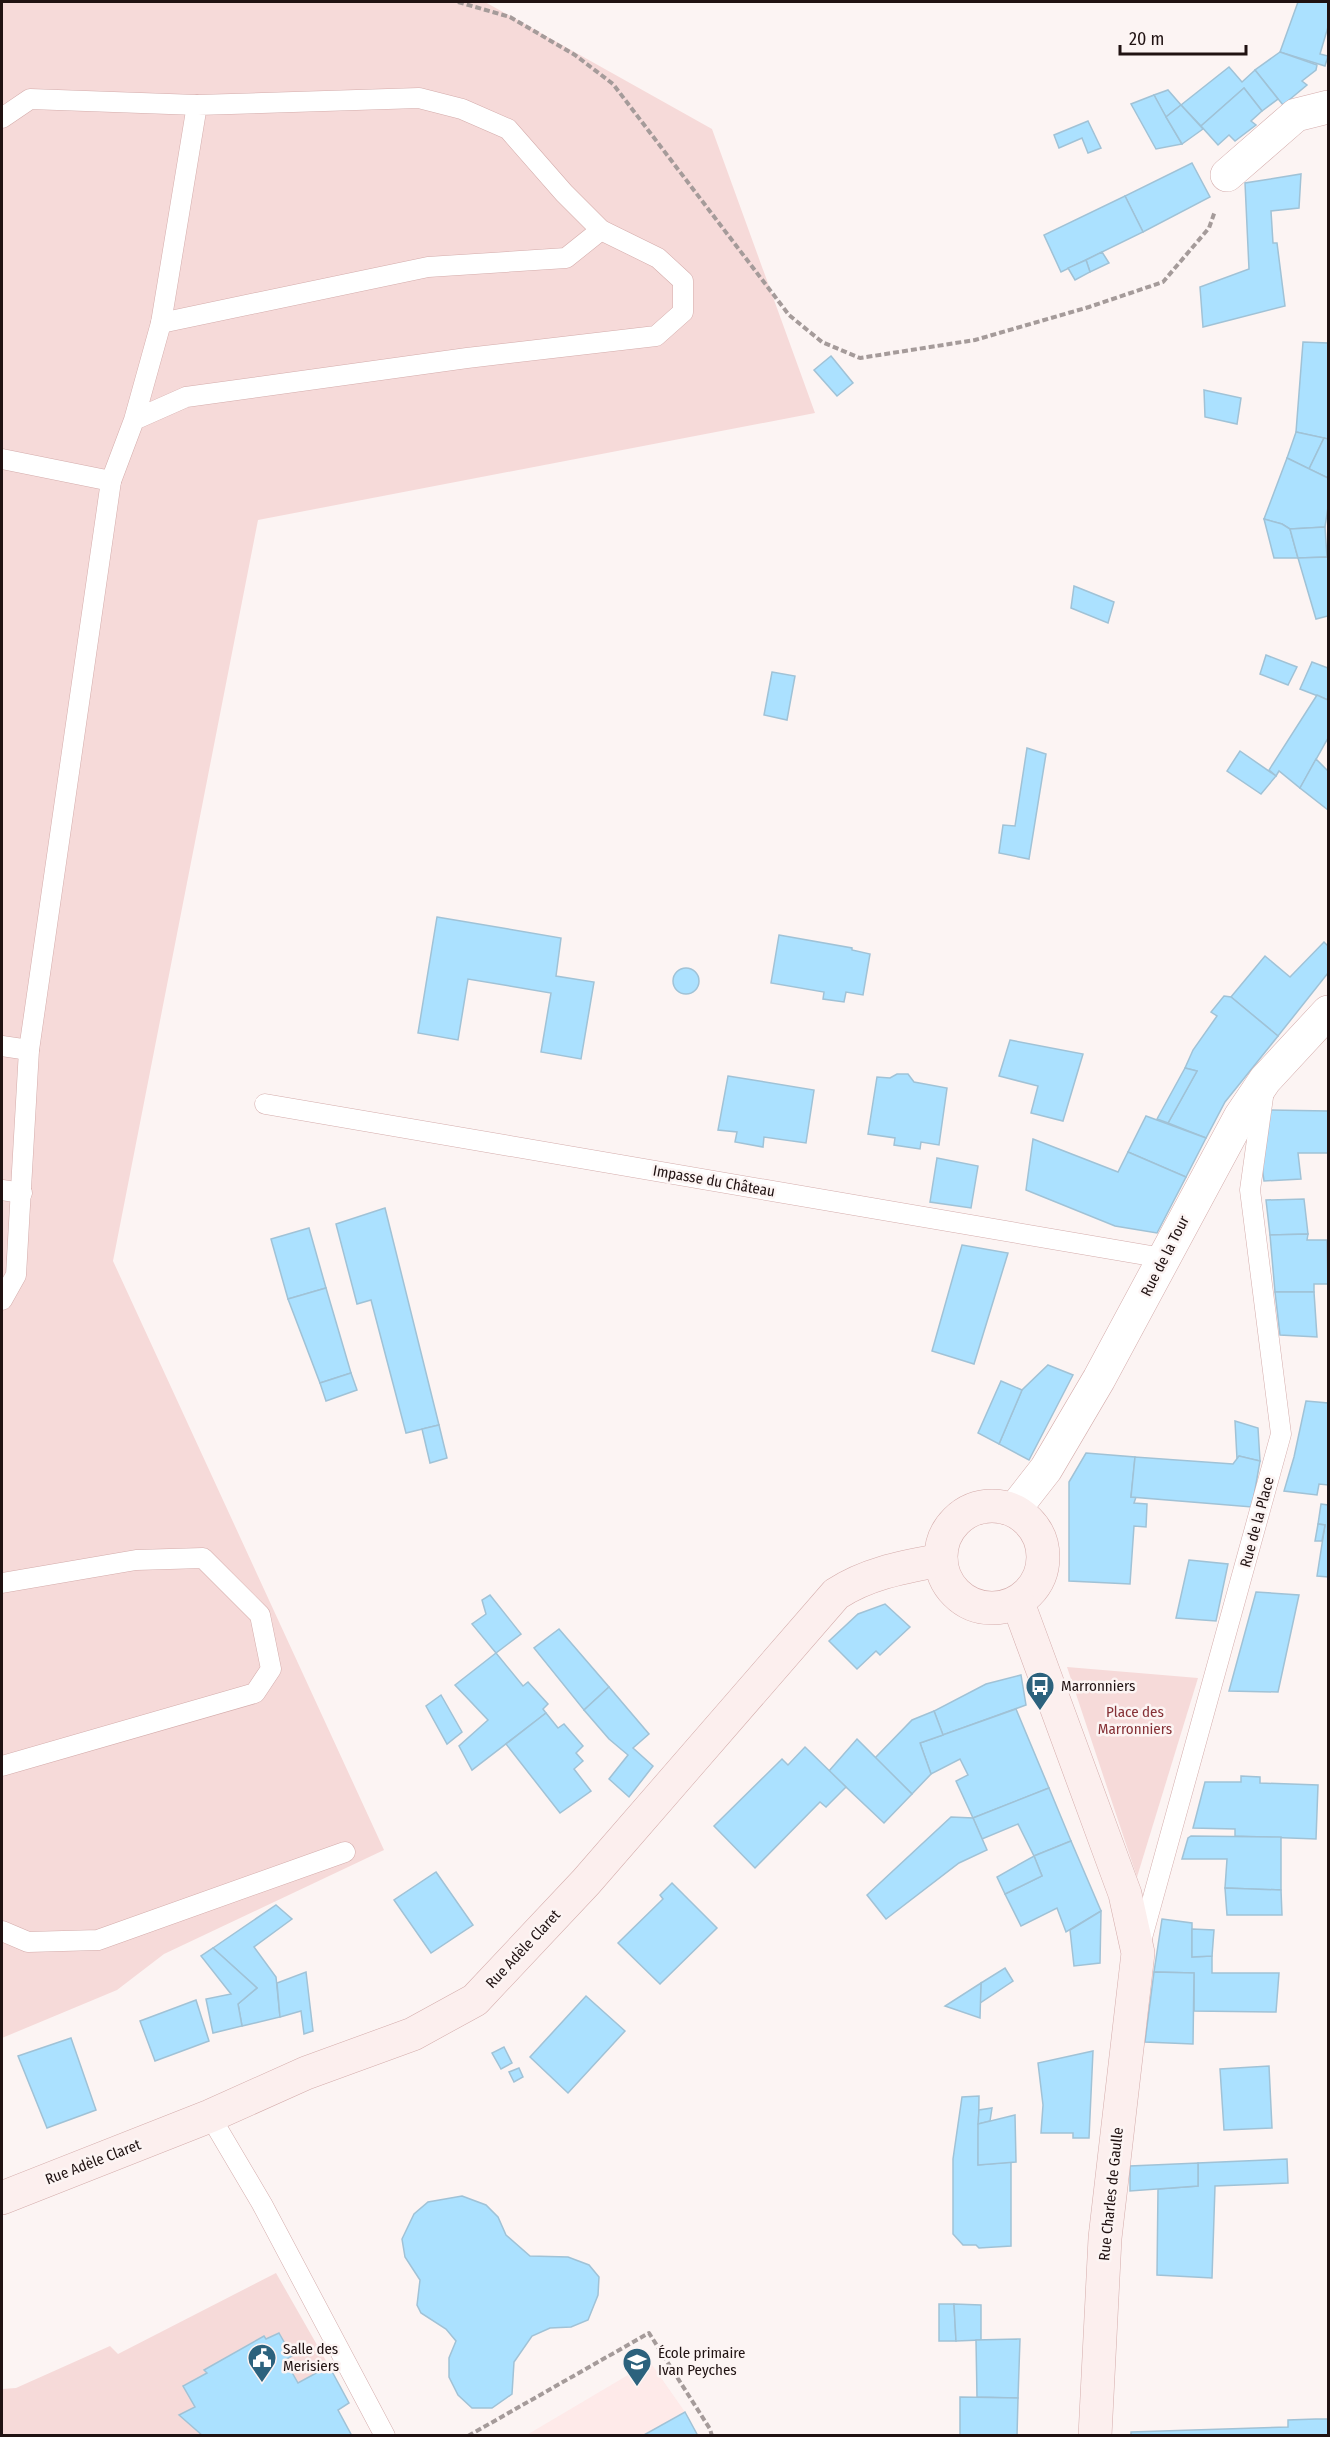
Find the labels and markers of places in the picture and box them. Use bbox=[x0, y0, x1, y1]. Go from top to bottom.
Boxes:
bus stop icon: Marronniers bbox=[1024, 1670, 1056, 1712]
place label: Marronniers bbox=[1061, 1677, 1135, 1695]
place label: Salle des Merisiers bbox=[283, 2340, 339, 2375]
public building icon: Salle des Merisiers bbox=[246, 2342, 278, 2384]
place label: École primaire Ivan Peyches bbox=[658, 2344, 745, 2379]
school or university icon: École primaire Ivan Peyches bbox=[621, 2346, 653, 2388]

